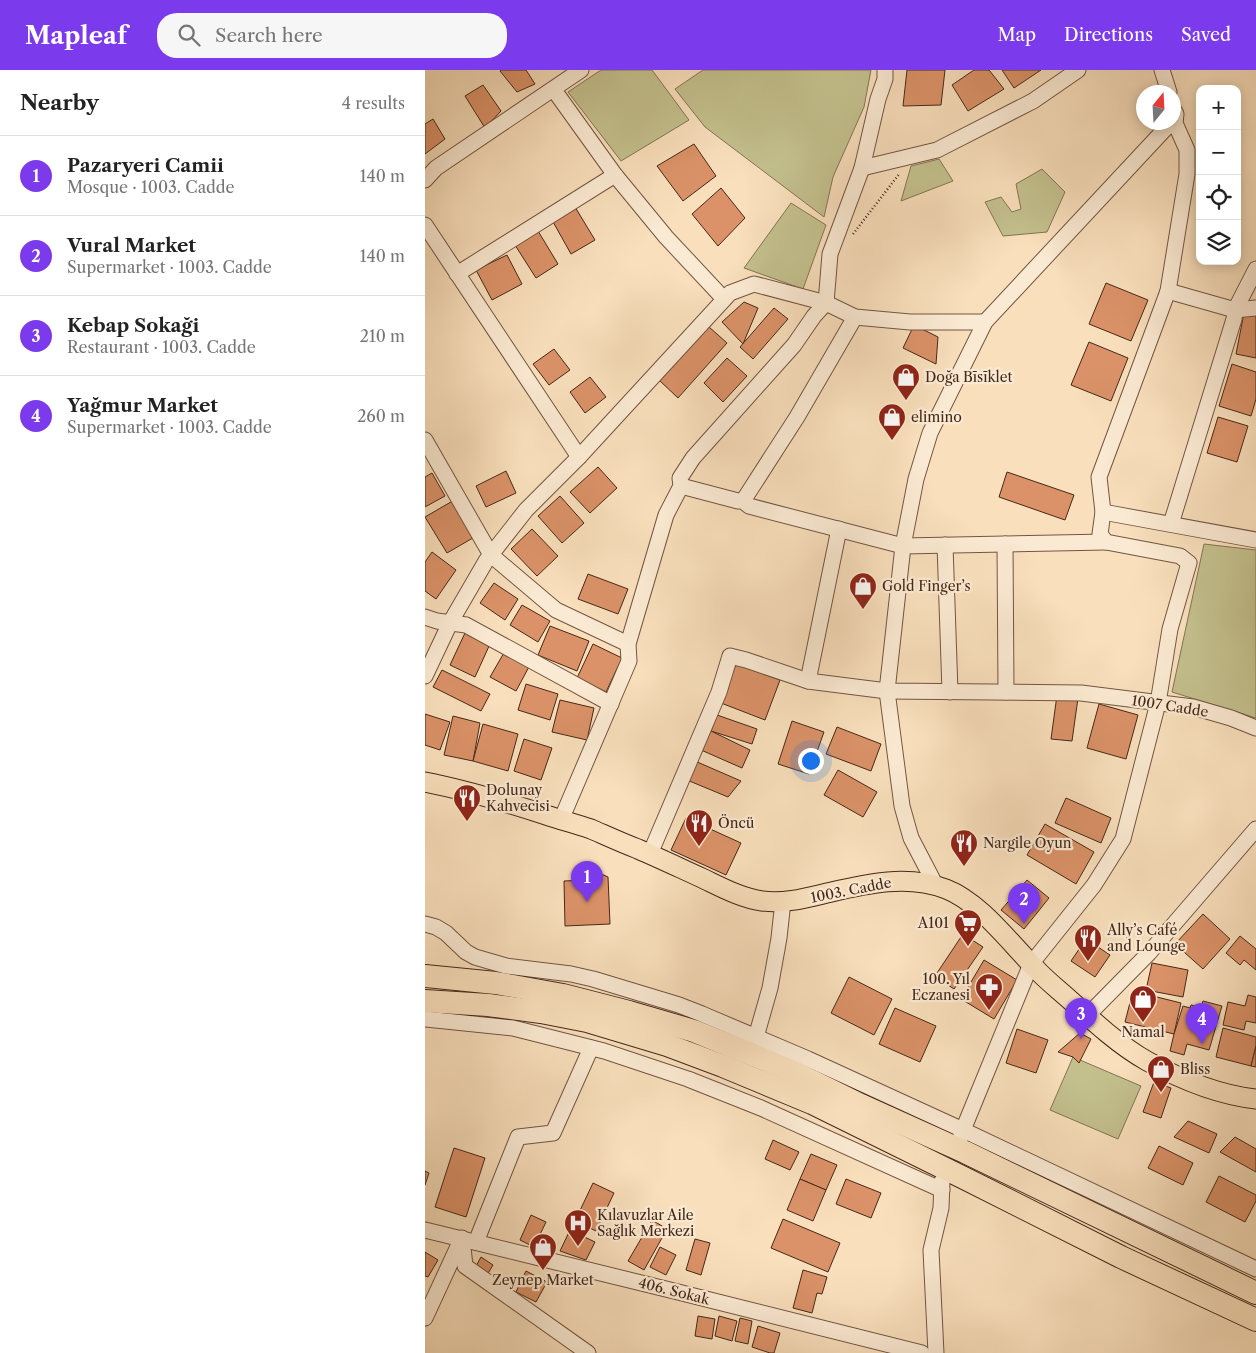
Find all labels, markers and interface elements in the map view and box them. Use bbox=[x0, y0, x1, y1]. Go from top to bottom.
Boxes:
search box bbox=[157, 13, 507, 58]
text: Mapleaf bbox=[25, 21, 127, 50]
icon: search bbox=[175, 21, 203, 49]
text: Search here bbox=[215, 24, 323, 47]
text: Map bbox=[997, 24, 1036, 46]
text: Directions bbox=[1064, 24, 1153, 46]
text: Saved bbox=[1181, 24, 1231, 46]
north arrow bbox=[1136, 85, 1181, 130]
map controls bbox=[1196, 85, 1241, 265]
button: + bbox=[1196, 85, 1241, 130]
text: Nearby bbox=[20, 90, 99, 115]
text: 4 results bbox=[342, 93, 405, 113]
button: − bbox=[1196, 130, 1241, 175]
text: Pazaryeri Camii bbox=[67, 154, 224, 177]
text: 1 bbox=[32, 166, 40, 186]
text: 140 m bbox=[360, 166, 405, 186]
button: locate bbox=[1196, 175, 1241, 220]
text: Mosque · 1003. Cadde bbox=[67, 177, 235, 197]
button: layers bbox=[1196, 220, 1241, 265]
text: Vural Market bbox=[67, 234, 196, 257]
text: 2 bbox=[31, 246, 41, 266]
text: 140 m bbox=[360, 246, 405, 266]
text: Supermarket · 1003. Cadde bbox=[67, 257, 272, 277]
text: Kebap Sokaği bbox=[67, 314, 199, 337]
text: 3 bbox=[31, 326, 41, 346]
text: 210 m bbox=[360, 326, 405, 346]
text: Restaurant · 1003. Cadde bbox=[67, 337, 256, 357]
shop icon: Doğa Bīsīklet bbox=[891, 362, 921, 401]
place label: Doğa Bīsīklet bbox=[925, 368, 1013, 386]
text: Yağmur Market bbox=[67, 394, 218, 417]
shop icon: elimino bbox=[877, 402, 907, 441]
text: 4 bbox=[31, 406, 41, 426]
text: 260 m bbox=[357, 406, 405, 426]
place label: elimino bbox=[911, 408, 962, 426]
text: Supermarket · 1003. Cadde bbox=[67, 417, 272, 437]
shop icon: Gold Finger’s bbox=[848, 571, 878, 610]
place label: Gold Finger’s bbox=[882, 577, 971, 595]
street label: 1007 Cadde bbox=[1130, 691, 1210, 721]
your location bbox=[798, 748, 824, 774]
place label: Dolunay Kahvecisi bbox=[486, 781, 550, 815]
restaurant icon: Dolunay Kahvecisi bbox=[452, 783, 482, 822]
restaurant icon: Öncü bbox=[684, 808, 714, 847]
place label: Öncü bbox=[718, 814, 755, 832]
restaurant icon: Nargile Oyun bbox=[949, 828, 979, 867]
place label: Nargile Oyun bbox=[983, 834, 1072, 852]
pin: 1 bbox=[571, 861, 603, 902]
street label: 1003. Cadde bbox=[809, 873, 893, 907]
pin: 2 bbox=[1008, 883, 1040, 924]
supermarket icon: A101 bbox=[953, 908, 983, 947]
place label: A101 bbox=[917, 914, 949, 932]
place label: Ally’s Café and Lounge bbox=[1106, 921, 1186, 955]
restaurant icon: Ally’s Café and Lounge bbox=[1073, 923, 1103, 962]
place label: 100. Yıl Eczanesi bbox=[911, 970, 970, 1004]
pharmacy icon: 100. Yıl Eczanesi bbox=[974, 972, 1004, 1011]
shop icon: Namal bbox=[1128, 984, 1158, 1023]
pin: 3 bbox=[1065, 998, 1097, 1039]
pin: 4 bbox=[1186, 1003, 1218, 1044]
place label: Namal bbox=[1121, 1023, 1165, 1041]
shop icon: Bliss bbox=[1146, 1054, 1176, 1093]
place label: Bliss bbox=[1180, 1060, 1210, 1078]
place label: Kılavuzlar Aile Sağlık Merkezi bbox=[597, 1206, 694, 1240]
hospital icon: Kılavuzlar Aile Sağlık Merkezi bbox=[563, 1208, 593, 1247]
shop icon: Zeynep Market bbox=[528, 1232, 558, 1271]
place label: Zeynep Market bbox=[492, 1271, 594, 1289]
street label: 406. Sokak bbox=[636, 1273, 712, 1309]

